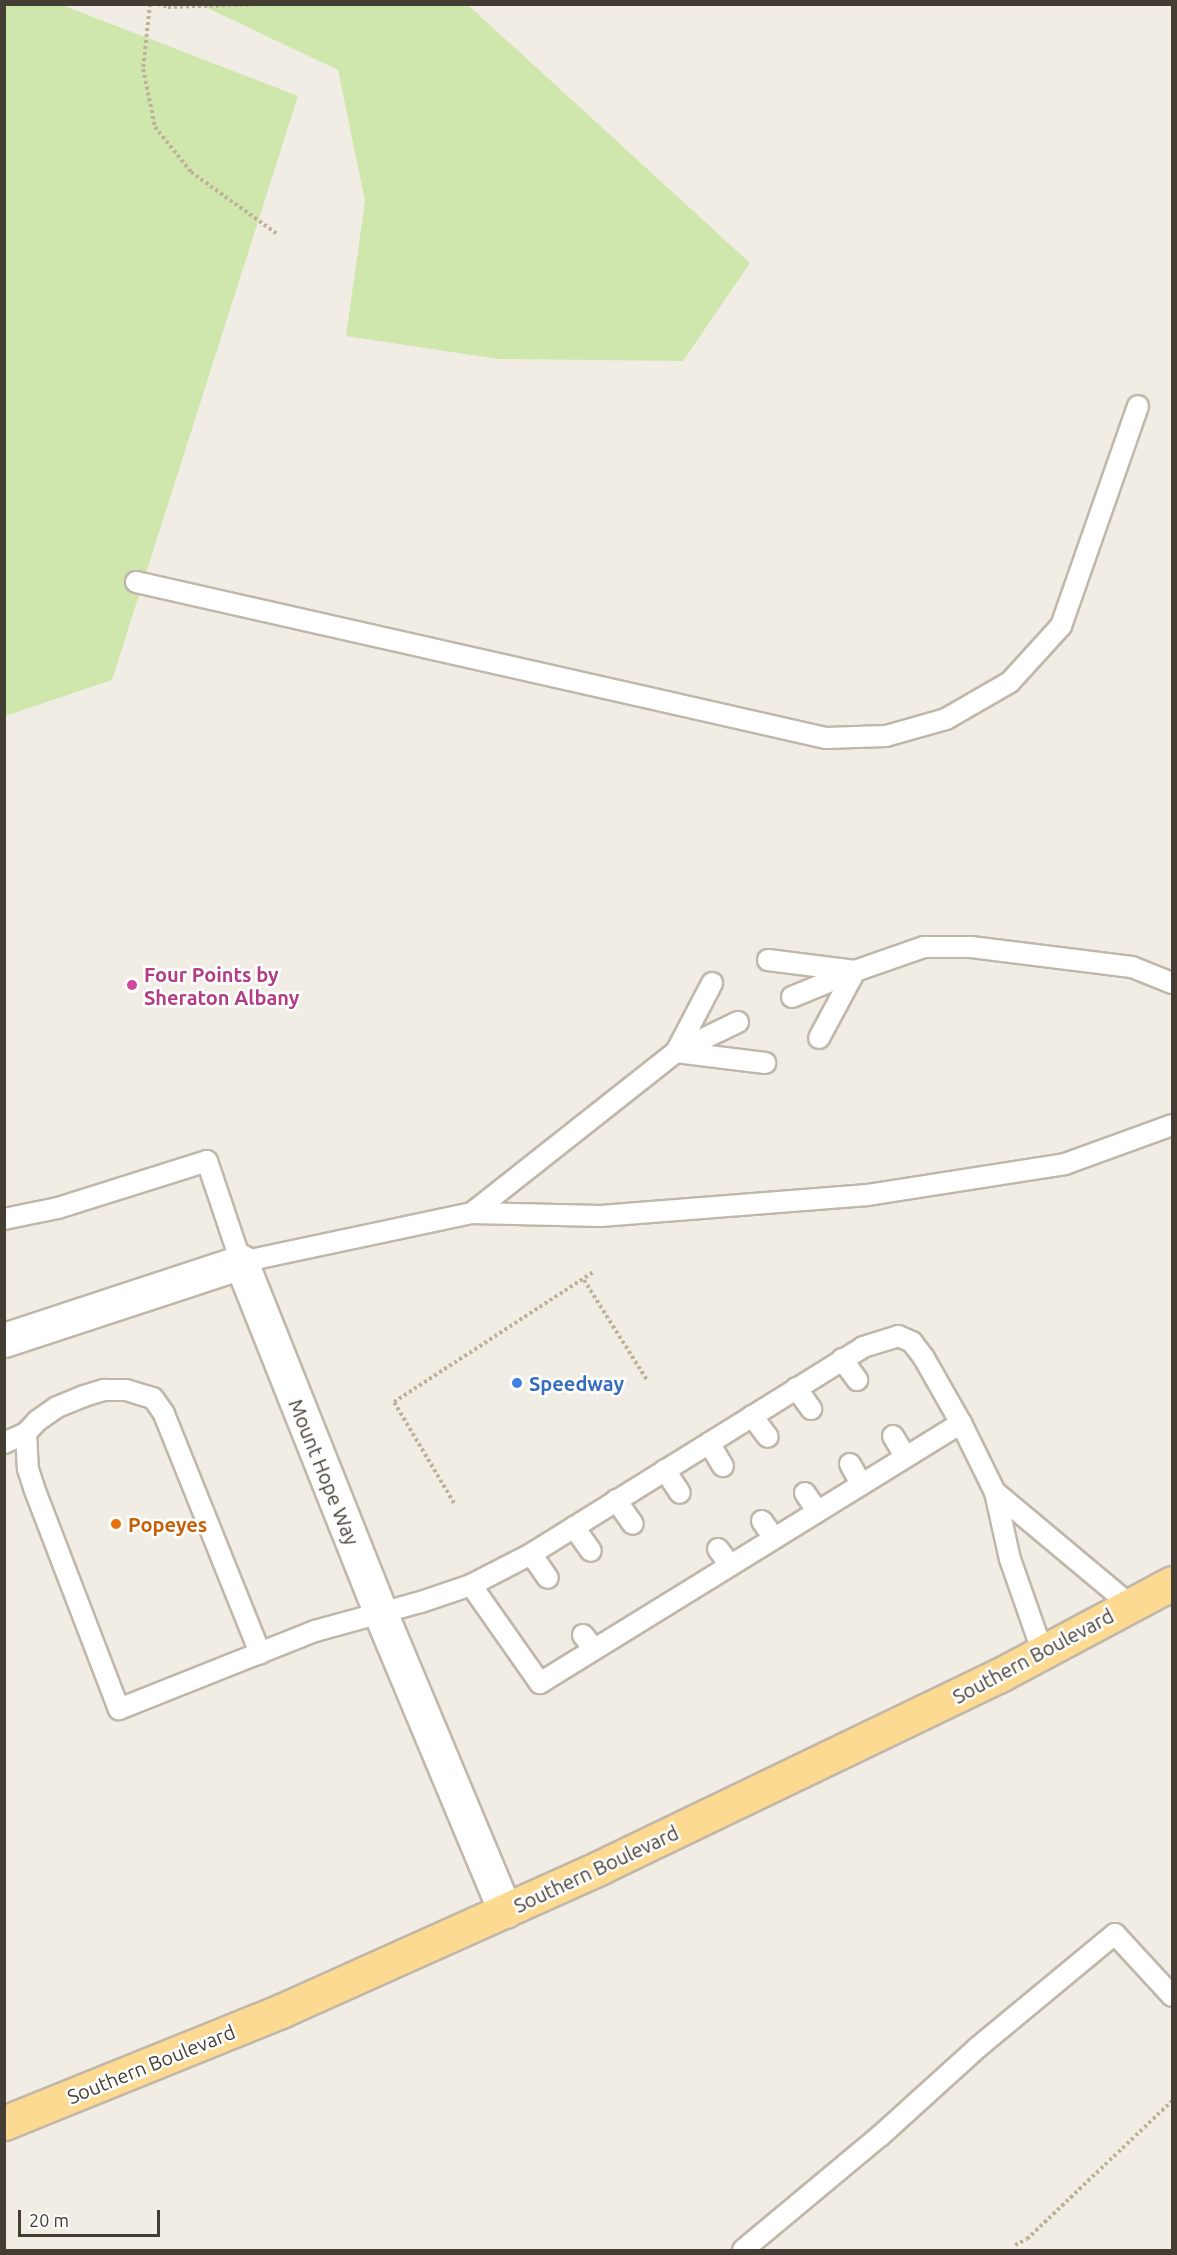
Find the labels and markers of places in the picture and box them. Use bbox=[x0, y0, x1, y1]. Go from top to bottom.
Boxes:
place label: Four Points by Sheraton Albany bbox=[144, 962, 299, 1009]
marker: Four Points by Sheraton Albany bbox=[125, 978, 139, 992]
place label: Speedway bbox=[529, 1371, 624, 1395]
marker: Speedway bbox=[510, 1376, 524, 1390]
place label: Popeyes bbox=[128, 1512, 207, 1536]
marker: Popeyes bbox=[109, 1517, 123, 1531]

